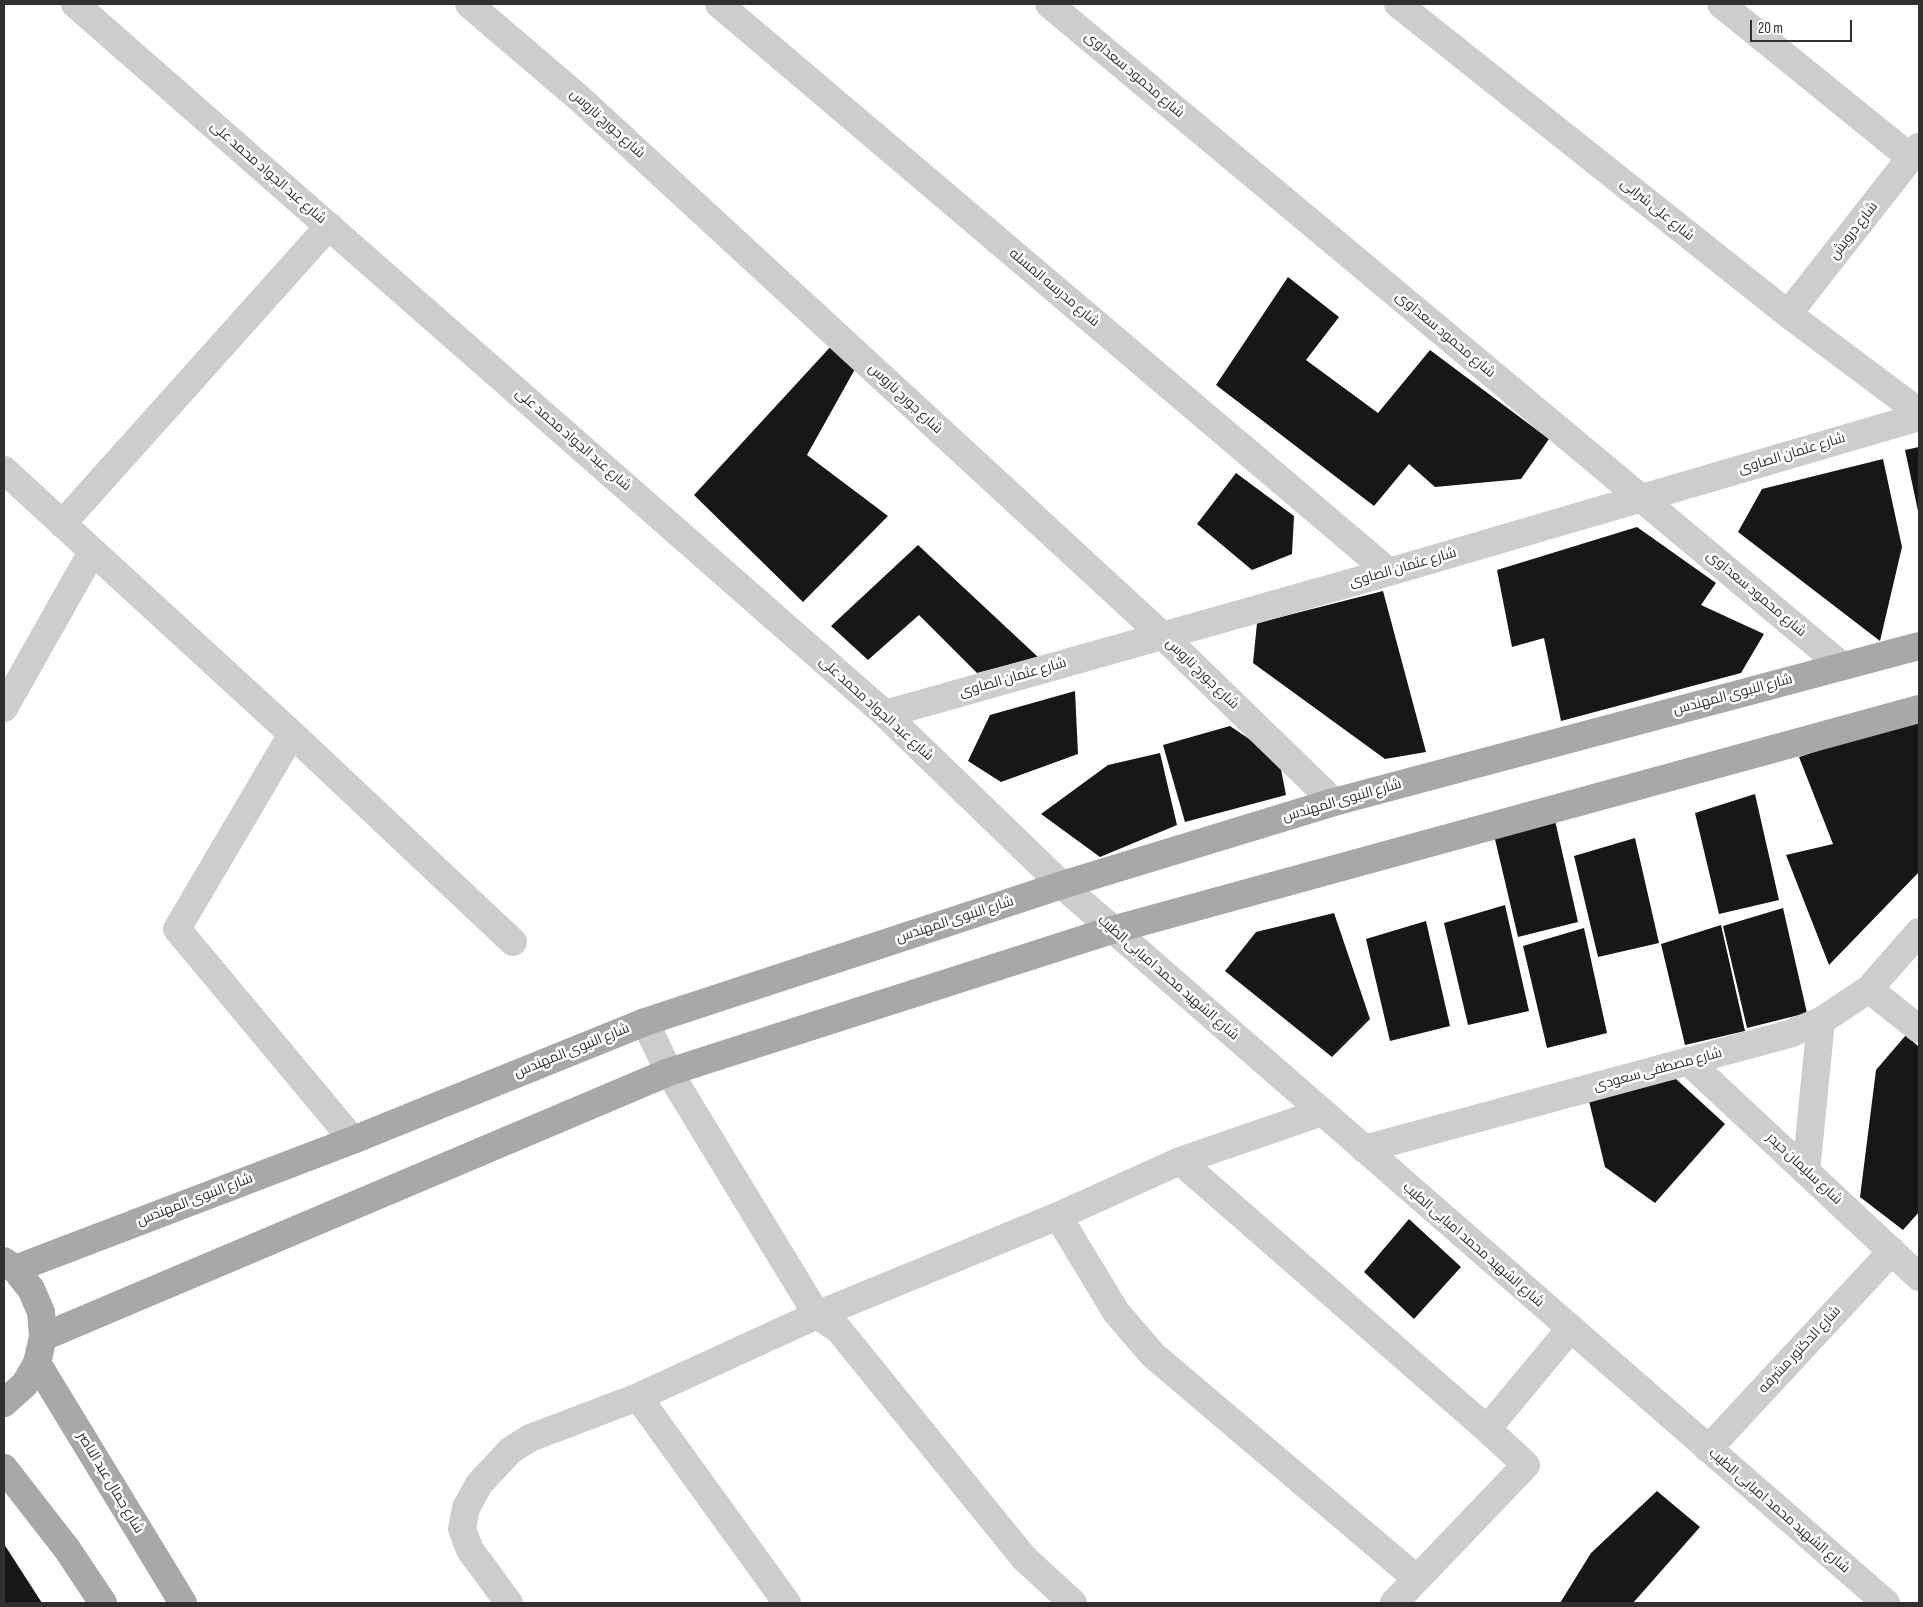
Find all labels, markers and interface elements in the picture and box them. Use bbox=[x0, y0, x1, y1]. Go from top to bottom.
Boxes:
scale bar bbox=[1753, 10, 1856, 42]
text: 20 m bbox=[1758, 19, 1783, 38]
street label: شارع محمود سعداوى bbox=[1081, 28, 1187, 122]
street label: شارع جورج ناروس bbox=[566, 86, 648, 162]
street label: شارع عبد الجواد محمد على bbox=[207, 118, 329, 228]
street label: شارع على شرابى bbox=[1617, 175, 1697, 245]
street label: شارع درويش bbox=[1826, 199, 1882, 263]
street label: شارع مدرسه المسله bbox=[1005, 245, 1103, 331]
street label: شارع محمود سعداوى bbox=[1392, 288, 1498, 382]
street label: شارع جورج ناروس bbox=[864, 360, 946, 438]
street label: شارع عبد الجواد محمد على bbox=[512, 385, 634, 495]
street label: شارع عثمان الصاوى bbox=[1737, 430, 1847, 478]
street label: شارع عثمان الصاوى bbox=[1347, 545, 1459, 591]
street label: شارع محمود سعداوى bbox=[1703, 547, 1809, 641]
street label: شارع جورج ناروس bbox=[1162, 635, 1242, 713]
street label: شارع عبد الجواد محمد على bbox=[815, 653, 937, 765]
street label: شارع عثمان الصاوى bbox=[957, 655, 1069, 701]
street label: شارع النبوى المهندس bbox=[1671, 671, 1795, 719]
street label: شارع النبوى المهندس bbox=[1281, 776, 1403, 826]
street label: شارع النبوى المهندس bbox=[894, 893, 1016, 947]
street label: شارع الشهيد محمد امبابى الطيب bbox=[1094, 912, 1242, 1044]
street label: شارع النبوى المهندس bbox=[512, 1020, 632, 1082]
street label: شارع مصطفى سعودى bbox=[1592, 1045, 1724, 1095]
street label: شارع سليمان حيدر bbox=[1763, 1130, 1845, 1208]
street label: شارع النبوى المهندس bbox=[135, 1170, 255, 1230]
street label: شارع الشهيد محمد امبابى الطيب bbox=[1399, 1179, 1547, 1311]
street label: شارع الدكتور مشرفه bbox=[1755, 1303, 1845, 1397]
street label: شارع جمال عبد الناصر bbox=[73, 1429, 147, 1537]
street label: شارع الشهيد محمد امبابى الطيب bbox=[1705, 1445, 1853, 1577]

